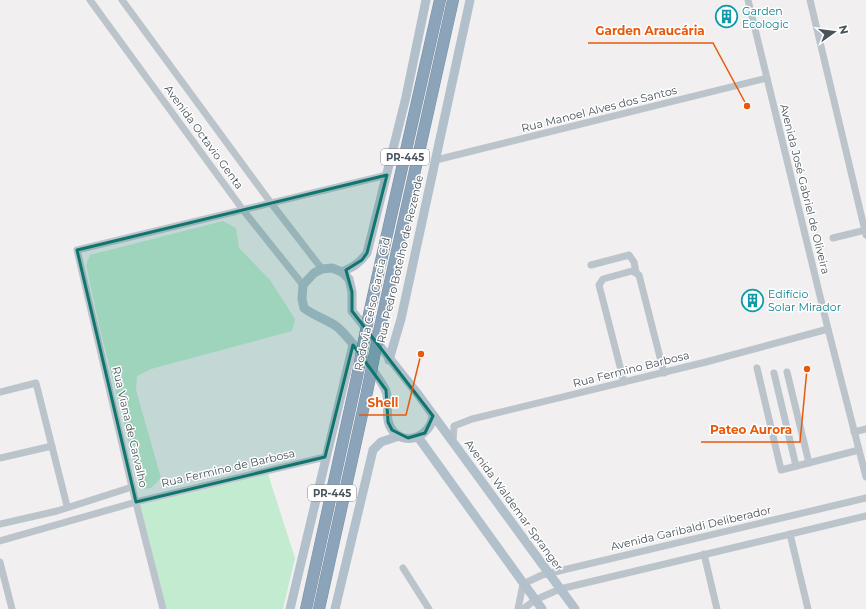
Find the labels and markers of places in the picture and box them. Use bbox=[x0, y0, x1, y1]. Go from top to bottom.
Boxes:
building icon: Garden Ecologic bbox=[713, 4, 739, 30]
place label: Garden Ecologic bbox=[742, 4, 789, 31]
callout: Garden Araucária bbox=[588, 19, 713, 43]
building icon: Edifício Solar Mirador bbox=[739, 287, 765, 313]
place label: Edifício Solar Mirador bbox=[768, 287, 841, 314]
callout: Shell bbox=[359, 391, 406, 415]
callout: Pateo Aurora bbox=[701, 418, 800, 442]

